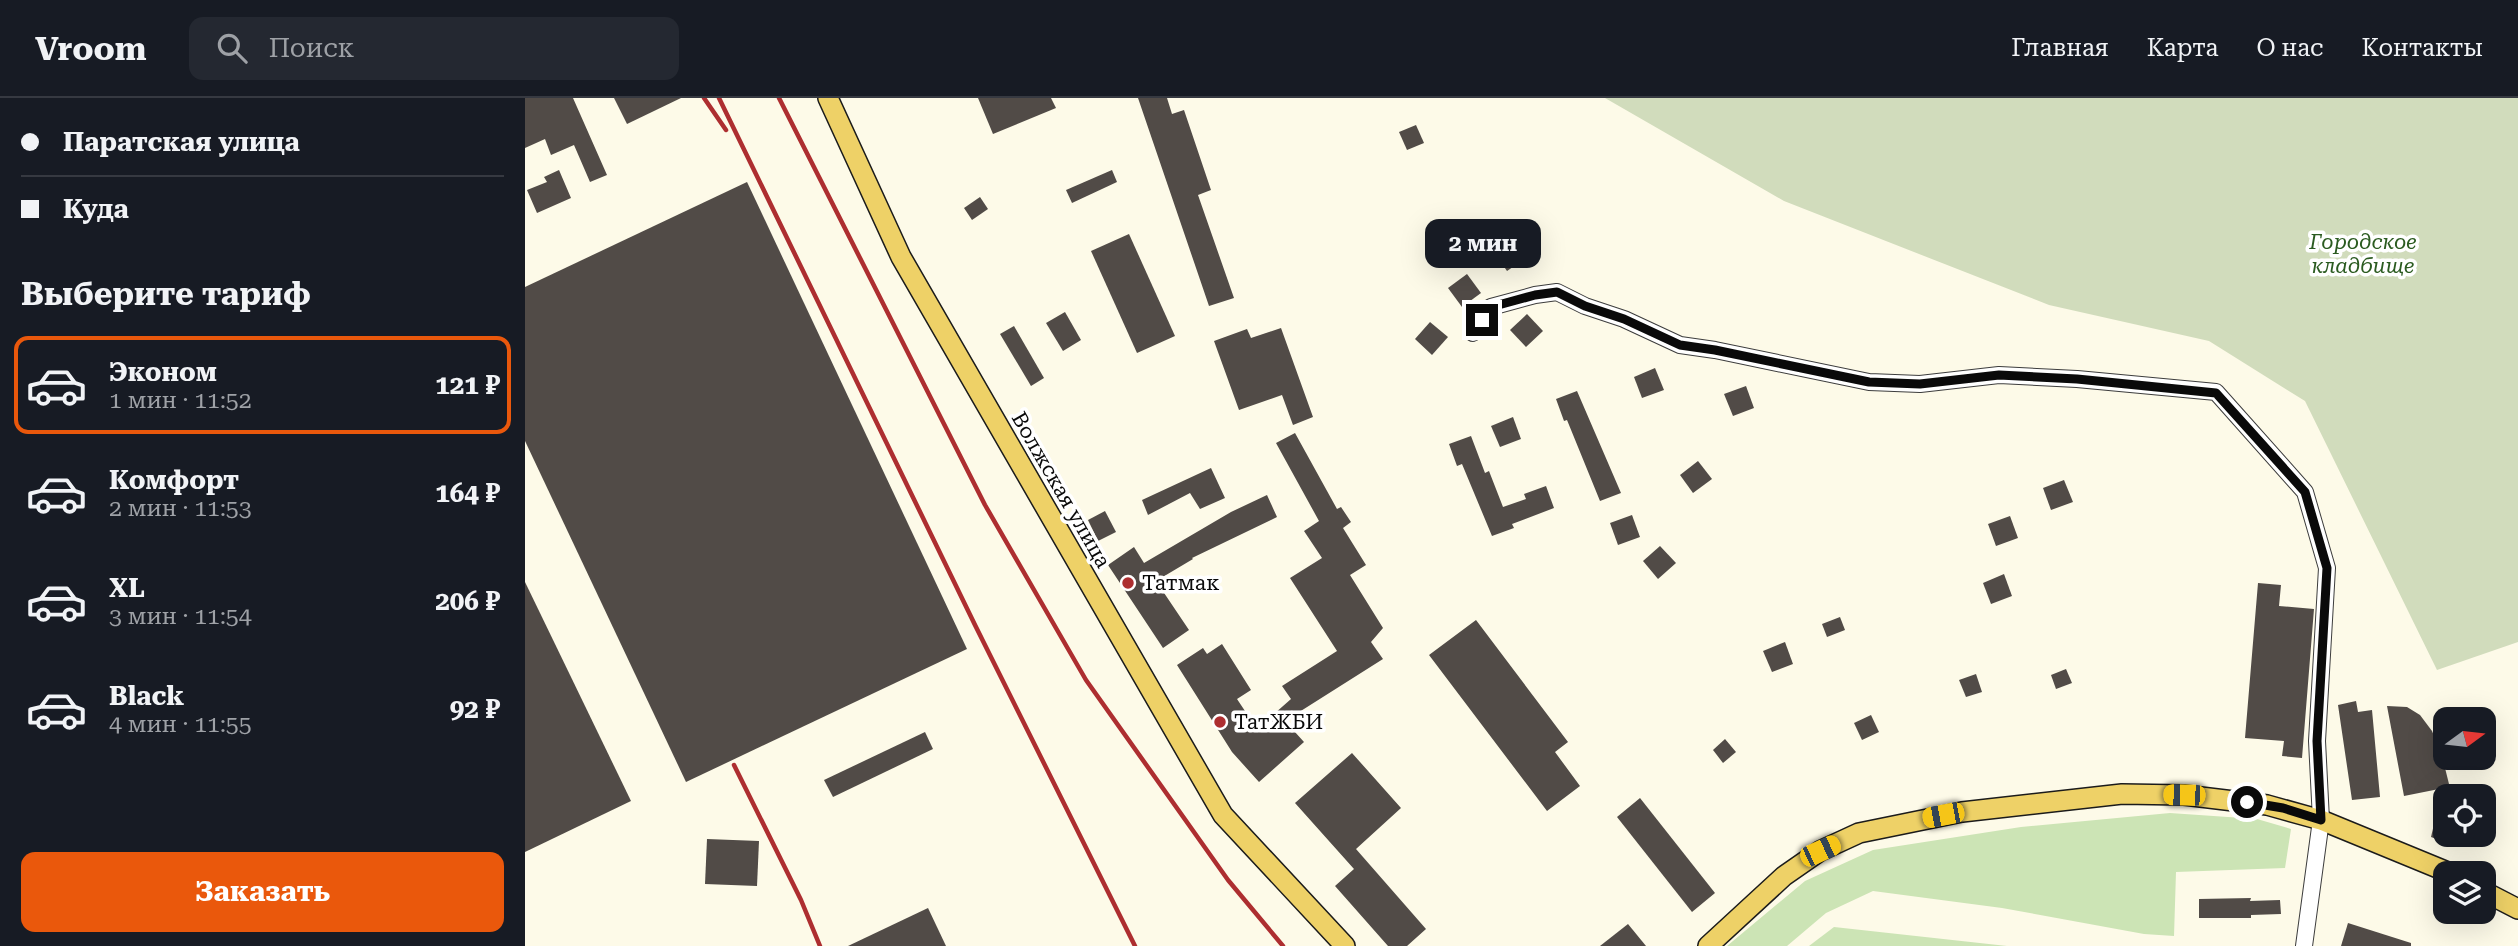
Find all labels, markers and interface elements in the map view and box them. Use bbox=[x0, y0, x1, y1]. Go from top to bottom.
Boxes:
search box bbox=[189, 17, 679, 80]
text: Vroom bbox=[35, 29, 147, 68]
icon: search bbox=[213, 29, 251, 67]
text: Поиск bbox=[269, 33, 354, 63]
text: Главная bbox=[2011, 34, 2109, 62]
text: Карта bbox=[2147, 34, 2218, 62]
text: О нас bbox=[2256, 34, 2323, 62]
text: Контакты bbox=[2361, 34, 2483, 62]
text: Паратская улица bbox=[63, 127, 300, 157]
text: Куда bbox=[63, 194, 129, 224]
callout: 2 мин bbox=[1424, 218, 1540, 268]
text: 2 мин bbox=[1449, 230, 1517, 257]
park label: Городское кладбище bbox=[2308, 230, 2417, 278]
text: Выберите тариф bbox=[21, 275, 311, 313]
route end bbox=[1466, 304, 1498, 336]
icon: car bbox=[25, 354, 88, 417]
text: Эконом bbox=[109, 357, 217, 387]
text: 121 ₽ bbox=[435, 370, 500, 400]
text: 1 мин · 11:52 bbox=[109, 387, 252, 414]
street label: Волжская улица bbox=[1007, 408, 1116, 573]
icon: car bbox=[25, 462, 88, 525]
text: Комфорт bbox=[109, 465, 239, 495]
text: 164 ₽ bbox=[435, 478, 500, 508]
text: 2 мин · 11:53 bbox=[109, 495, 252, 522]
icon: car bbox=[25, 570, 88, 633]
place label: Татмак bbox=[1142, 571, 1220, 595]
text: XL bbox=[109, 573, 145, 603]
marker: Татмак bbox=[1120, 575, 1136, 591]
text: 206 ₽ bbox=[435, 586, 500, 616]
text: 3 мин · 11:54 bbox=[109, 603, 252, 630]
icon: car bbox=[25, 678, 88, 741]
text: Black bbox=[109, 681, 184, 711]
text: 92 ₽ bbox=[450, 694, 500, 724]
north arrow bbox=[2433, 707, 2495, 770]
map controls bbox=[2433, 707, 2496, 924]
place label: ТатЖБИ bbox=[1234, 710, 1323, 734]
text: 4 мин · 11:55 bbox=[109, 711, 252, 738]
marker: ТатЖБИ bbox=[1212, 714, 1228, 730]
car bbox=[2163, 784, 2206, 806]
button: locate bbox=[2433, 784, 2496, 847]
route start bbox=[2231, 786, 2263, 818]
car bbox=[1921, 801, 1966, 829]
car bbox=[1797, 833, 1844, 869]
button: Заказать bbox=[21, 852, 504, 932]
button: layers bbox=[2433, 861, 2496, 924]

